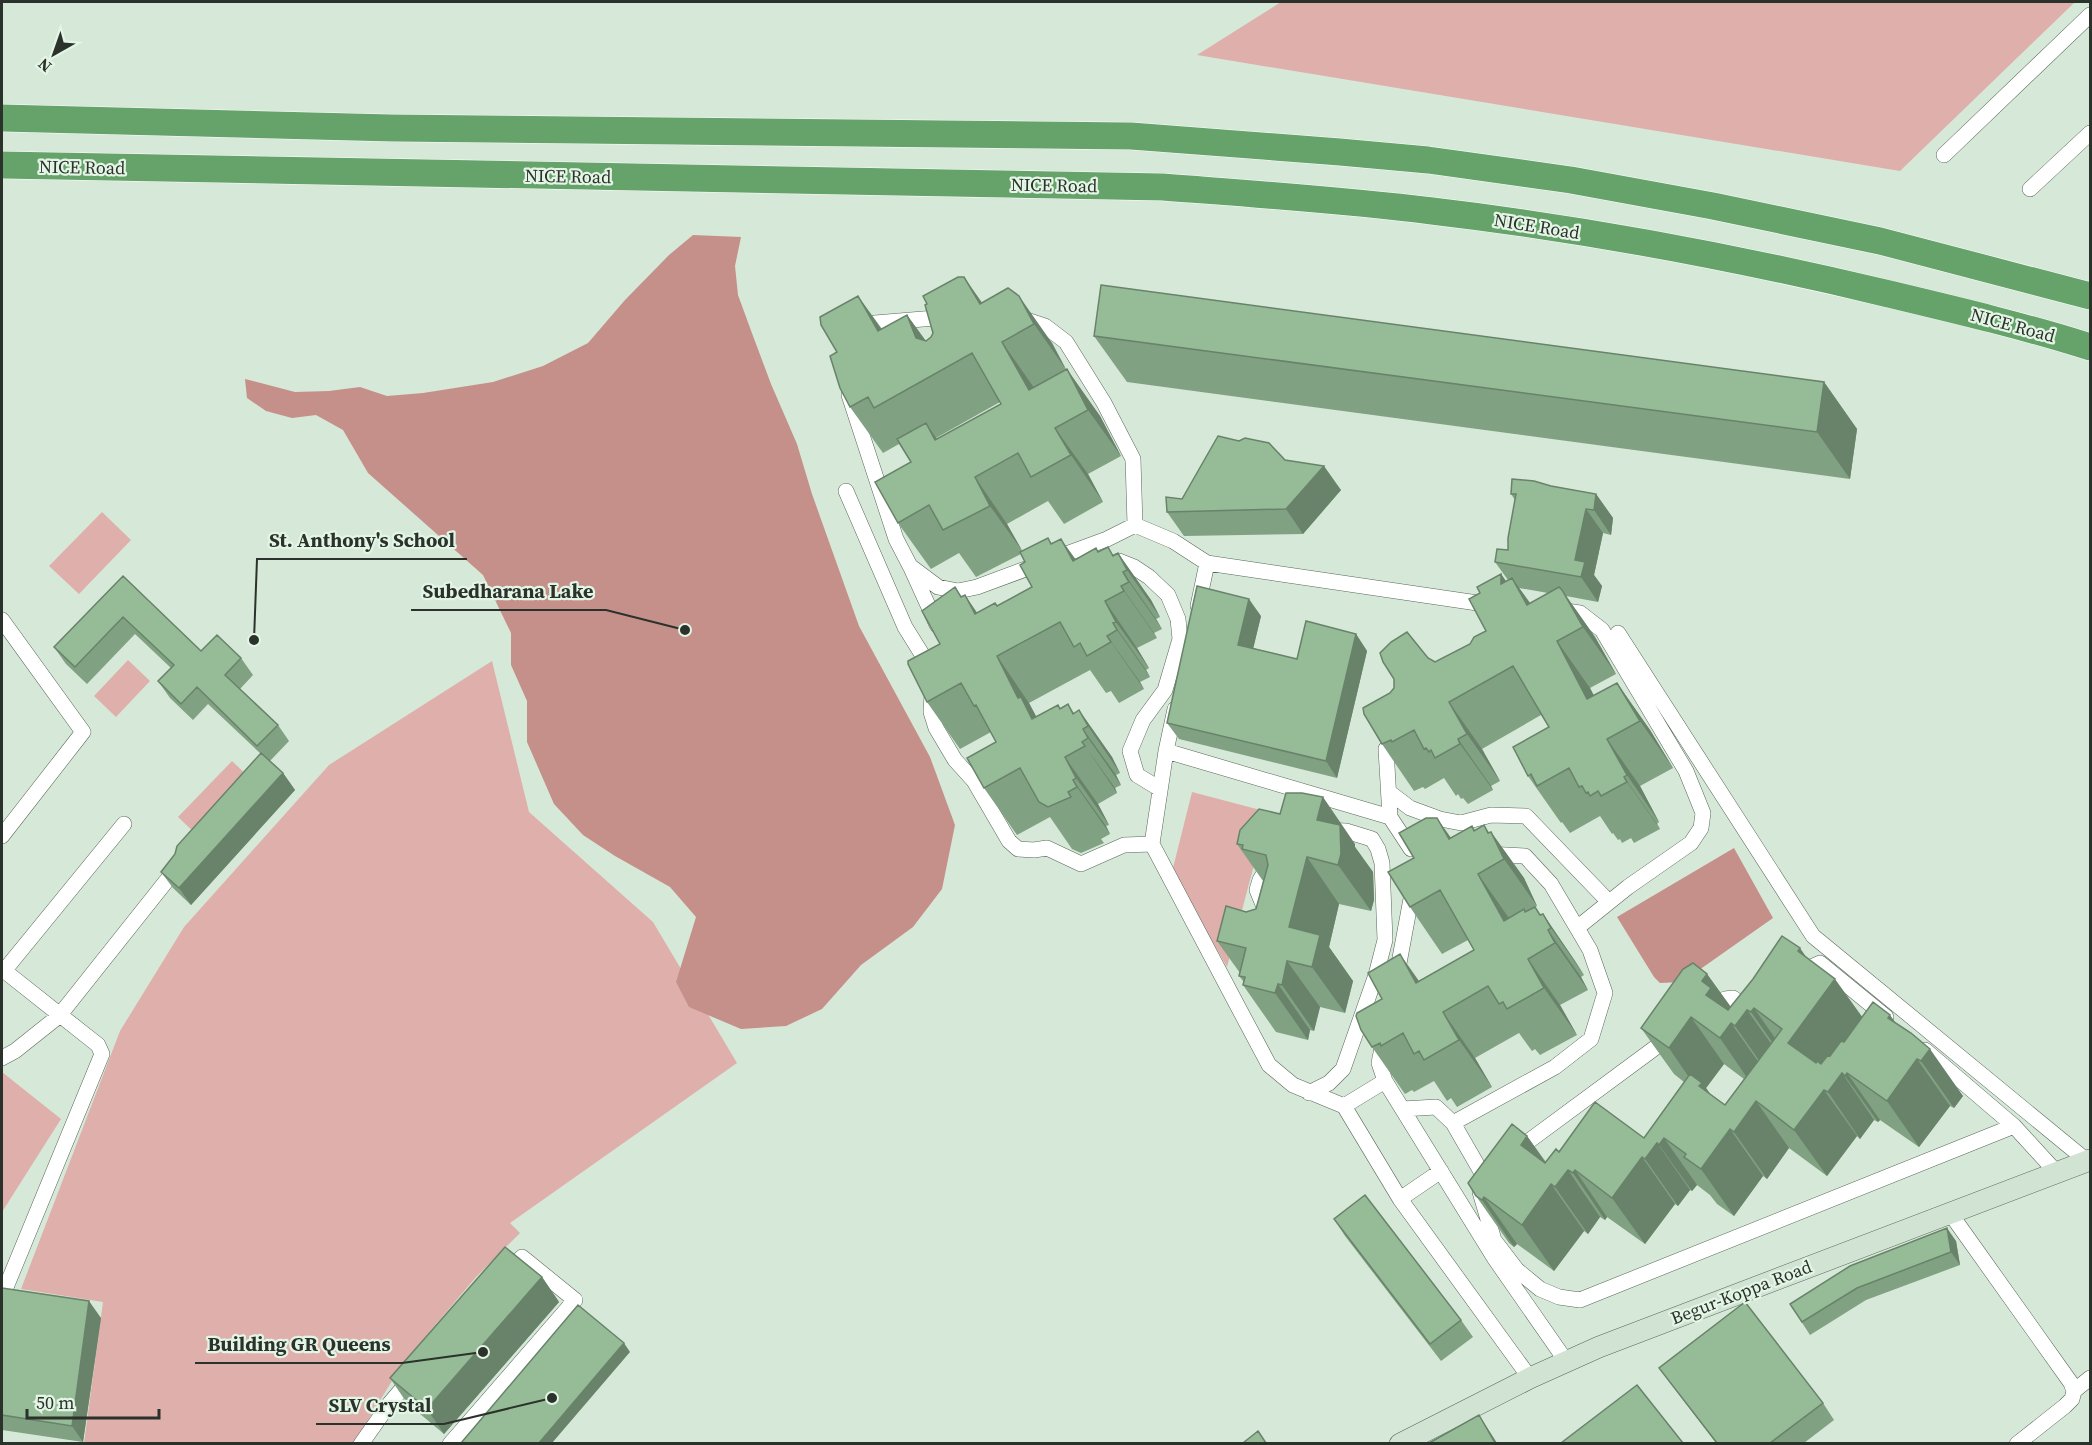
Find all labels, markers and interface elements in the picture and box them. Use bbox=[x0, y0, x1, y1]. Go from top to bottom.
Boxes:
north arrow bbox=[24, 24, 84, 84]
text: N bbox=[33, 53, 56, 78]
street label: NICE Road bbox=[39, 154, 125, 180]
street label: NICE Road bbox=[525, 163, 611, 189]
street label: NICE Road bbox=[1011, 172, 1097, 198]
street label: NICE Road bbox=[1492, 207, 1582, 245]
street label: NICE Road bbox=[1968, 302, 2058, 348]
callout: St. Anthony's School bbox=[257, 521, 467, 559]
text: St. Anthony's School bbox=[269, 526, 455, 554]
callout: Subedharana Lake bbox=[411, 572, 606, 610]
text: Subedharana Lake bbox=[423, 577, 593, 605]
street label: Begur-Koppa Road bbox=[1667, 1254, 1815, 1330]
callout: Building GR Queens bbox=[195, 1325, 402, 1363]
text: Building GR Queens bbox=[208, 1330, 390, 1358]
scale bar bbox=[27, 1382, 159, 1420]
callout: SLV Crystal bbox=[316, 1386, 444, 1424]
text: 50 m bbox=[36, 1390, 74, 1415]
text: SLV Crystal bbox=[329, 1391, 432, 1419]

